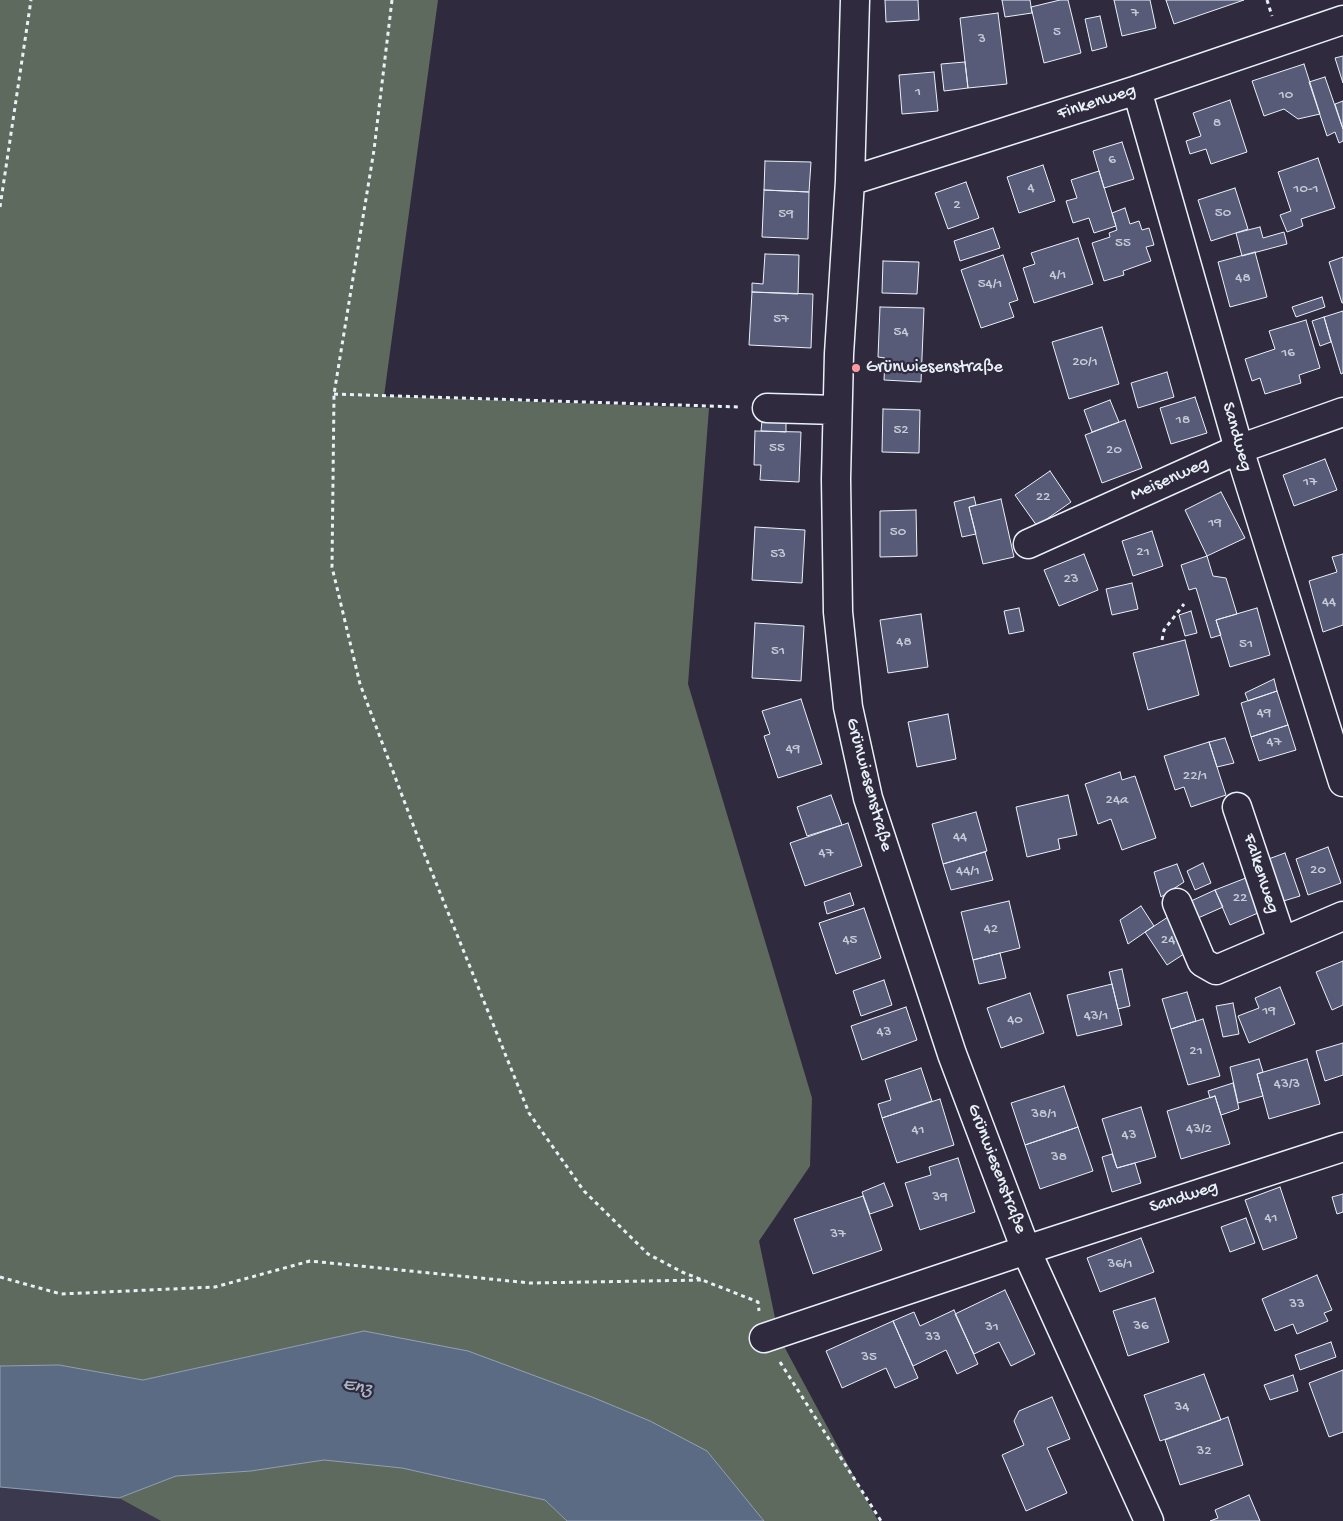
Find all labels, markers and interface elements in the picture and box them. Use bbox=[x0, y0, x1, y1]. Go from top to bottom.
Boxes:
house number: 7 bbox=[1131, 5, 1139, 23]
house number: 5 bbox=[1053, 24, 1061, 42]
house number: 3 bbox=[978, 31, 986, 49]
street label: Finkenweg bbox=[1055, 80, 1139, 126]
house number: 1 bbox=[915, 84, 921, 102]
house number: 10 bbox=[1279, 87, 1293, 105]
house number: 8 bbox=[1213, 115, 1221, 133]
house number: 6 bbox=[1108, 152, 1116, 170]
house number: 4 bbox=[1027, 180, 1035, 198]
house number: 10-1 bbox=[1293, 181, 1319, 199]
house number: 2 bbox=[953, 197, 961, 215]
house number: 50 bbox=[1215, 205, 1231, 223]
house number: 59 bbox=[778, 206, 794, 224]
house number: 55 bbox=[1115, 235, 1131, 253]
house number: 4/1 bbox=[1050, 267, 1066, 285]
house number: 48 bbox=[1235, 270, 1251, 288]
house number: 54/1 bbox=[978, 276, 1002, 294]
house number: 57 bbox=[773, 311, 789, 329]
house number: 54 bbox=[894, 324, 908, 342]
house number: 16 bbox=[1281, 345, 1295, 363]
house number: 20/1 bbox=[1072, 354, 1098, 372]
place label: Grünwiesenstraße bbox=[866, 357, 1003, 379]
marker: Grünwiesenstraße bbox=[850, 362, 862, 374]
street label: Sandweg bbox=[1216, 400, 1256, 474]
house number: 18 bbox=[1176, 412, 1190, 430]
house number: 52 bbox=[893, 422, 909, 440]
house number: 55 bbox=[769, 440, 785, 458]
house number: 20 bbox=[1106, 442, 1122, 460]
street label: Meisenweg bbox=[1127, 453, 1213, 507]
house number: 17 bbox=[1303, 474, 1317, 492]
house number: 22 bbox=[1036, 489, 1050, 507]
house number: 19 bbox=[1208, 515, 1222, 533]
house number: 50 bbox=[890, 524, 906, 542]
house number: 21 bbox=[1136, 544, 1150, 562]
house number: 53 bbox=[770, 546, 786, 564]
house number: 23 bbox=[1063, 571, 1079, 589]
house number: 44 bbox=[1322, 594, 1336, 612]
house number: 48 bbox=[896, 634, 912, 652]
house number: 51 bbox=[1239, 636, 1253, 654]
house number: 51 bbox=[771, 643, 785, 661]
house number: 49 bbox=[1257, 705, 1271, 723]
street label: Grünwiesenstraße bbox=[840, 716, 896, 854]
house number: 47 bbox=[1267, 734, 1281, 752]
house number: 49 bbox=[786, 741, 800, 759]
house number: 22/1 bbox=[1183, 768, 1207, 786]
house number: 24a bbox=[1106, 792, 1128, 810]
house number: 44 bbox=[953, 829, 967, 847]
street label: Falkenweg bbox=[1237, 831, 1283, 917]
house number: 47 bbox=[819, 845, 833, 863]
house number: 20 bbox=[1310, 862, 1326, 880]
house number: 44/1 bbox=[956, 863, 980, 881]
house number: 22 bbox=[1233, 890, 1247, 908]
house number: 42 bbox=[984, 921, 998, 939]
house number: 45 bbox=[843, 932, 857, 950]
house number: 24 bbox=[1161, 932, 1175, 950]
house number: 19 bbox=[1262, 1003, 1276, 1021]
house number: 43/1 bbox=[1084, 1008, 1108, 1026]
house number: 40 bbox=[1007, 1012, 1023, 1030]
house number: 43 bbox=[877, 1024, 891, 1042]
house number: 21 bbox=[1189, 1043, 1203, 1061]
house number: 43/3 bbox=[1274, 1076, 1300, 1094]
street label: Grünwiesenstraße bbox=[961, 1101, 1031, 1237]
house number: 38/1 bbox=[1031, 1106, 1057, 1124]
house number: 43/2 bbox=[1186, 1121, 1212, 1139]
house number: 41 bbox=[911, 1122, 925, 1140]
house number: 43 bbox=[1122, 1127, 1136, 1145]
house number: 38 bbox=[1051, 1149, 1067, 1167]
street label: Sandweg bbox=[1147, 1177, 1221, 1219]
house number: 39 bbox=[932, 1189, 948, 1207]
house number: 41 bbox=[1264, 1210, 1278, 1228]
house number: 37 bbox=[830, 1226, 846, 1244]
house number: 36/1 bbox=[1107, 1256, 1133, 1274]
house number: 33 bbox=[1289, 1296, 1305, 1314]
house number: 36 bbox=[1133, 1318, 1149, 1336]
house number: 31 bbox=[985, 1319, 999, 1337]
house number: 33 bbox=[925, 1329, 941, 1347]
house number: 35 bbox=[861, 1349, 877, 1367]
water label: Enz bbox=[340, 1374, 374, 1402]
house number: 34 bbox=[1175, 1399, 1189, 1417]
house number: 32 bbox=[1196, 1443, 1212, 1461]

